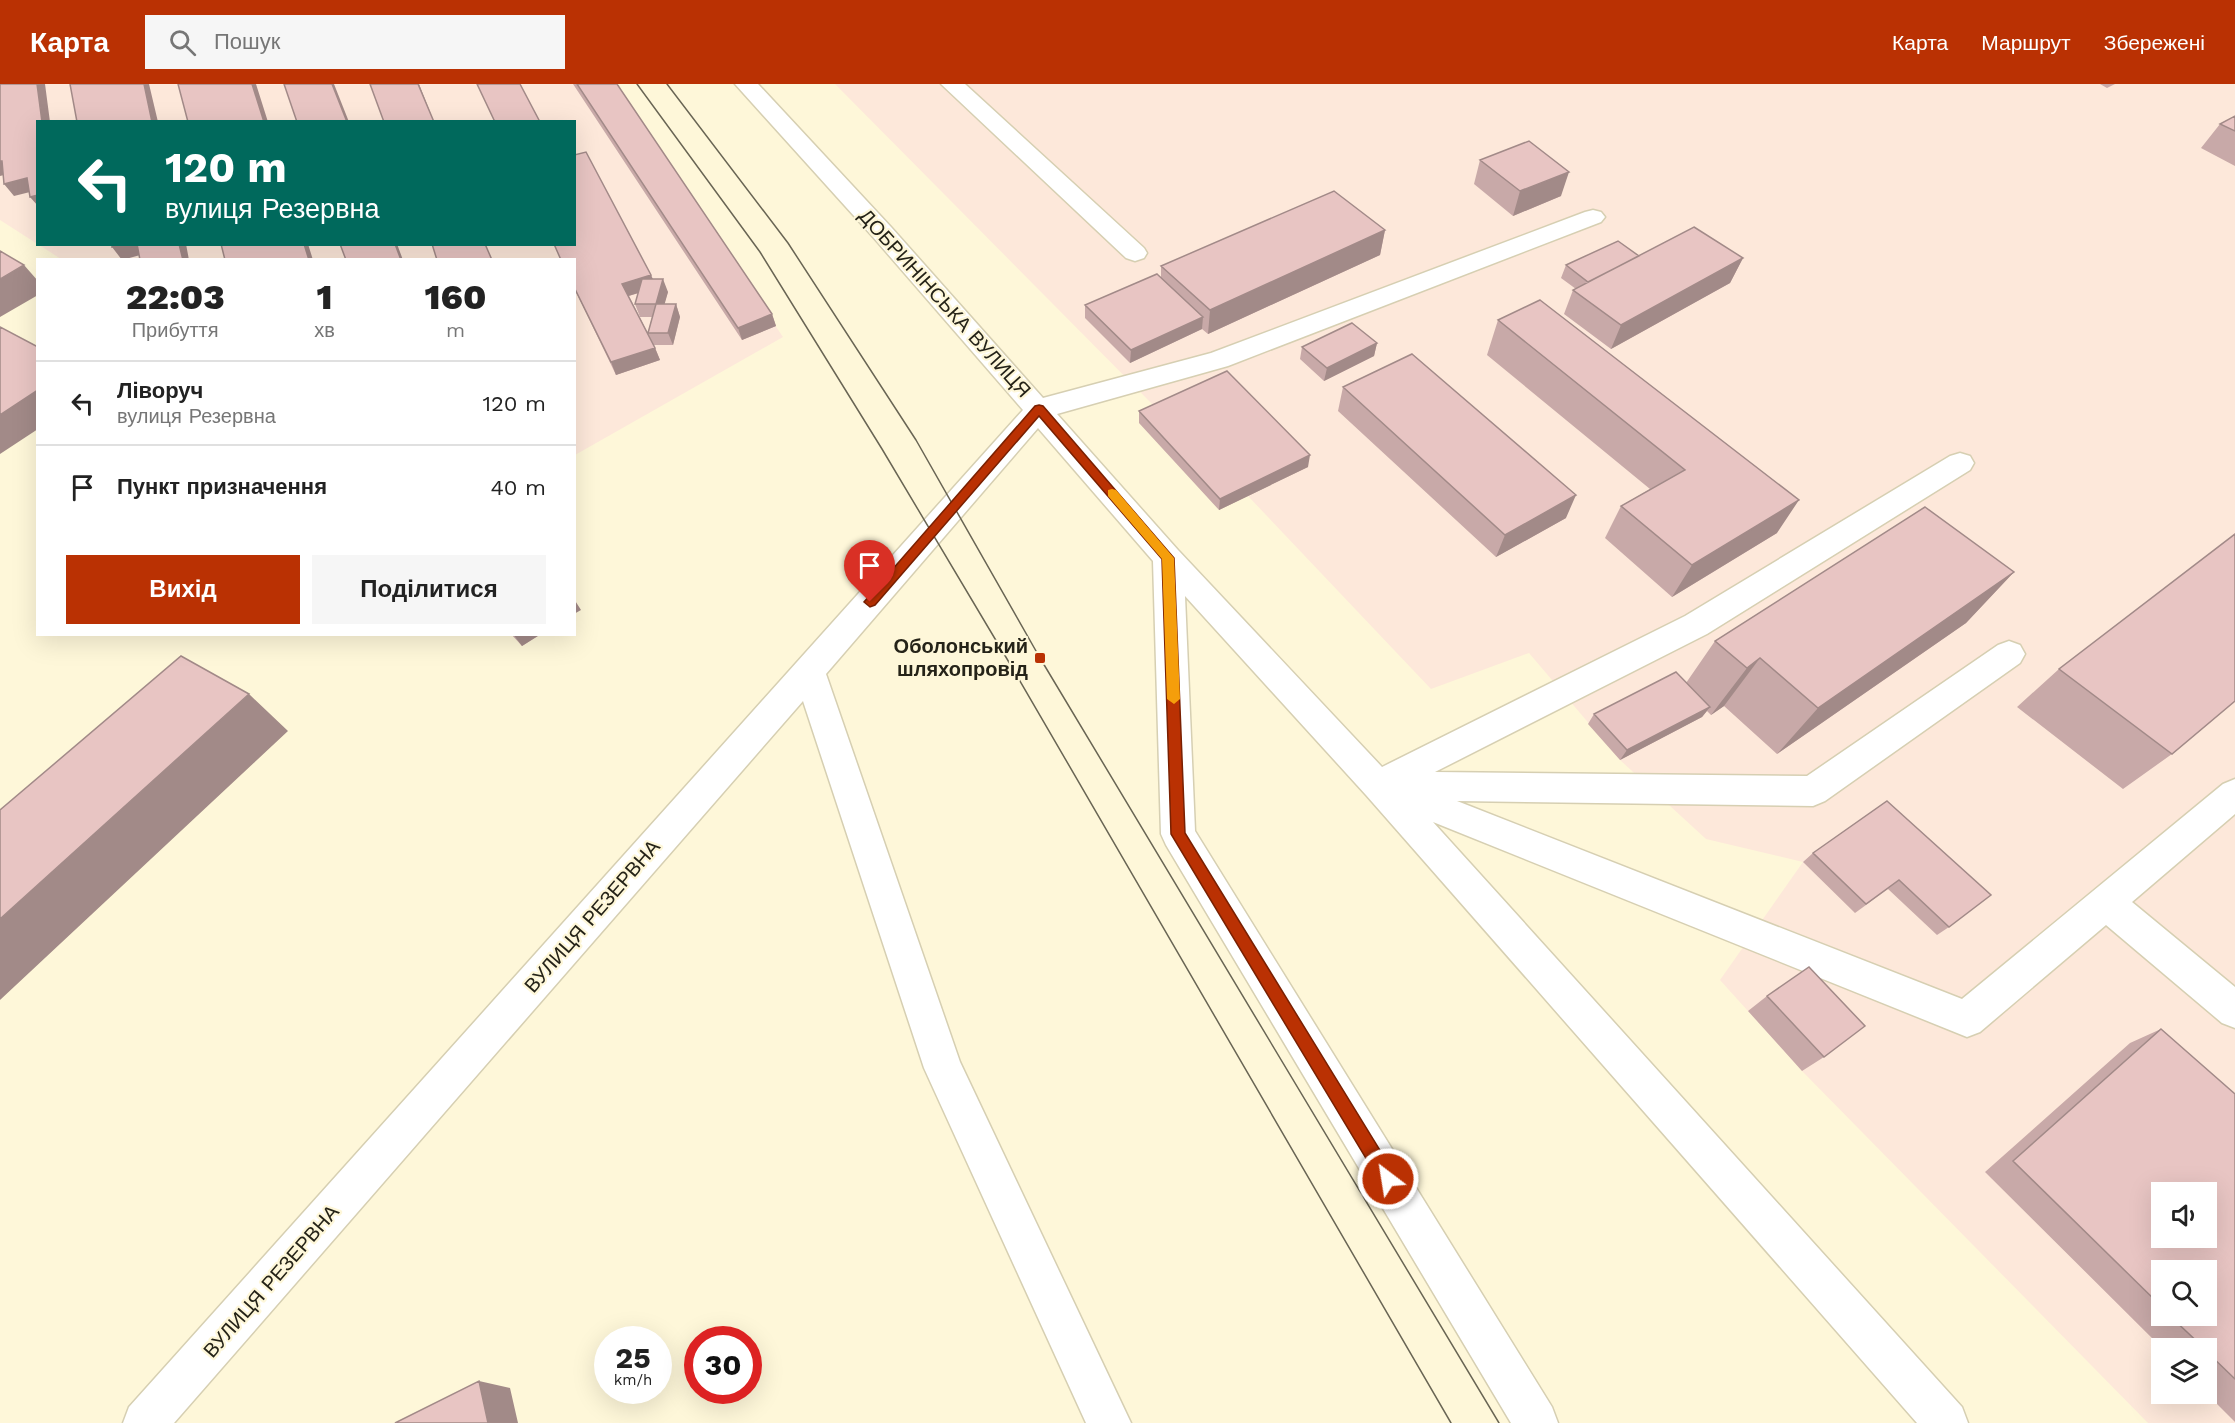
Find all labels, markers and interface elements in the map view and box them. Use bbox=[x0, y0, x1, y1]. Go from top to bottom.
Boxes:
search box bbox=[145, 15, 565, 69]
text: Карта bbox=[30, 26, 109, 59]
icon: search bbox=[166, 26, 199, 59]
text: Пошук bbox=[214, 29, 280, 54]
text: Карта bbox=[1892, 30, 1948, 55]
text: Маршрут bbox=[1981, 30, 2071, 55]
text: Збережені bbox=[2104, 30, 2205, 55]
text: 120 m bbox=[165, 143, 287, 192]
icon: left bbox=[66, 144, 144, 222]
text: вулиця Резервна bbox=[165, 193, 379, 225]
street label: ДОБРИНІНСЬКА ВУЛИЦЯ bbox=[854, 204, 1036, 402]
text: 22:03 bbox=[126, 276, 225, 318]
text: 1 bbox=[317, 276, 333, 318]
text: 160 bbox=[425, 276, 486, 318]
text: Прибуття bbox=[132, 318, 219, 342]
text: хв bbox=[314, 318, 335, 342]
text: m bbox=[446, 318, 465, 342]
text: Ліворуч bbox=[117, 378, 203, 403]
icon: left bbox=[66, 387, 99, 420]
text: 120 m bbox=[482, 391, 546, 416]
text: вулиця Резервна bbox=[117, 404, 276, 428]
icon: arrive bbox=[66, 471, 99, 504]
text: Пункт призначення bbox=[117, 474, 327, 499]
text: 40 m bbox=[490, 475, 546, 500]
pin bbox=[844, 540, 895, 602]
icon: arrive bbox=[853, 549, 886, 582]
button: Вихід bbox=[66, 555, 300, 624]
button: Поділитися bbox=[312, 555, 546, 624]
place label: Оболонський шляхопровід bbox=[894, 634, 1028, 681]
marker: Оболонський шляхопровід bbox=[1033, 651, 1047, 665]
street label: ВУЛИЦЯ РЕЗЕРВНА bbox=[519, 834, 665, 997]
position arrow bbox=[1356, 1147, 1420, 1211]
map controls bbox=[2151, 1182, 2217, 1404]
button: sound bbox=[2151, 1182, 2217, 1248]
street label: ВУЛИЦЯ РЕЗЕРВНА bbox=[198, 1199, 344, 1362]
button: search bbox=[2151, 1260, 2217, 1326]
speed limit sign: 30 bbox=[684, 1326, 762, 1404]
button: layers bbox=[2151, 1338, 2217, 1404]
text: 25 bbox=[615, 1340, 651, 1375]
text: km/h bbox=[614, 1371, 652, 1389]

